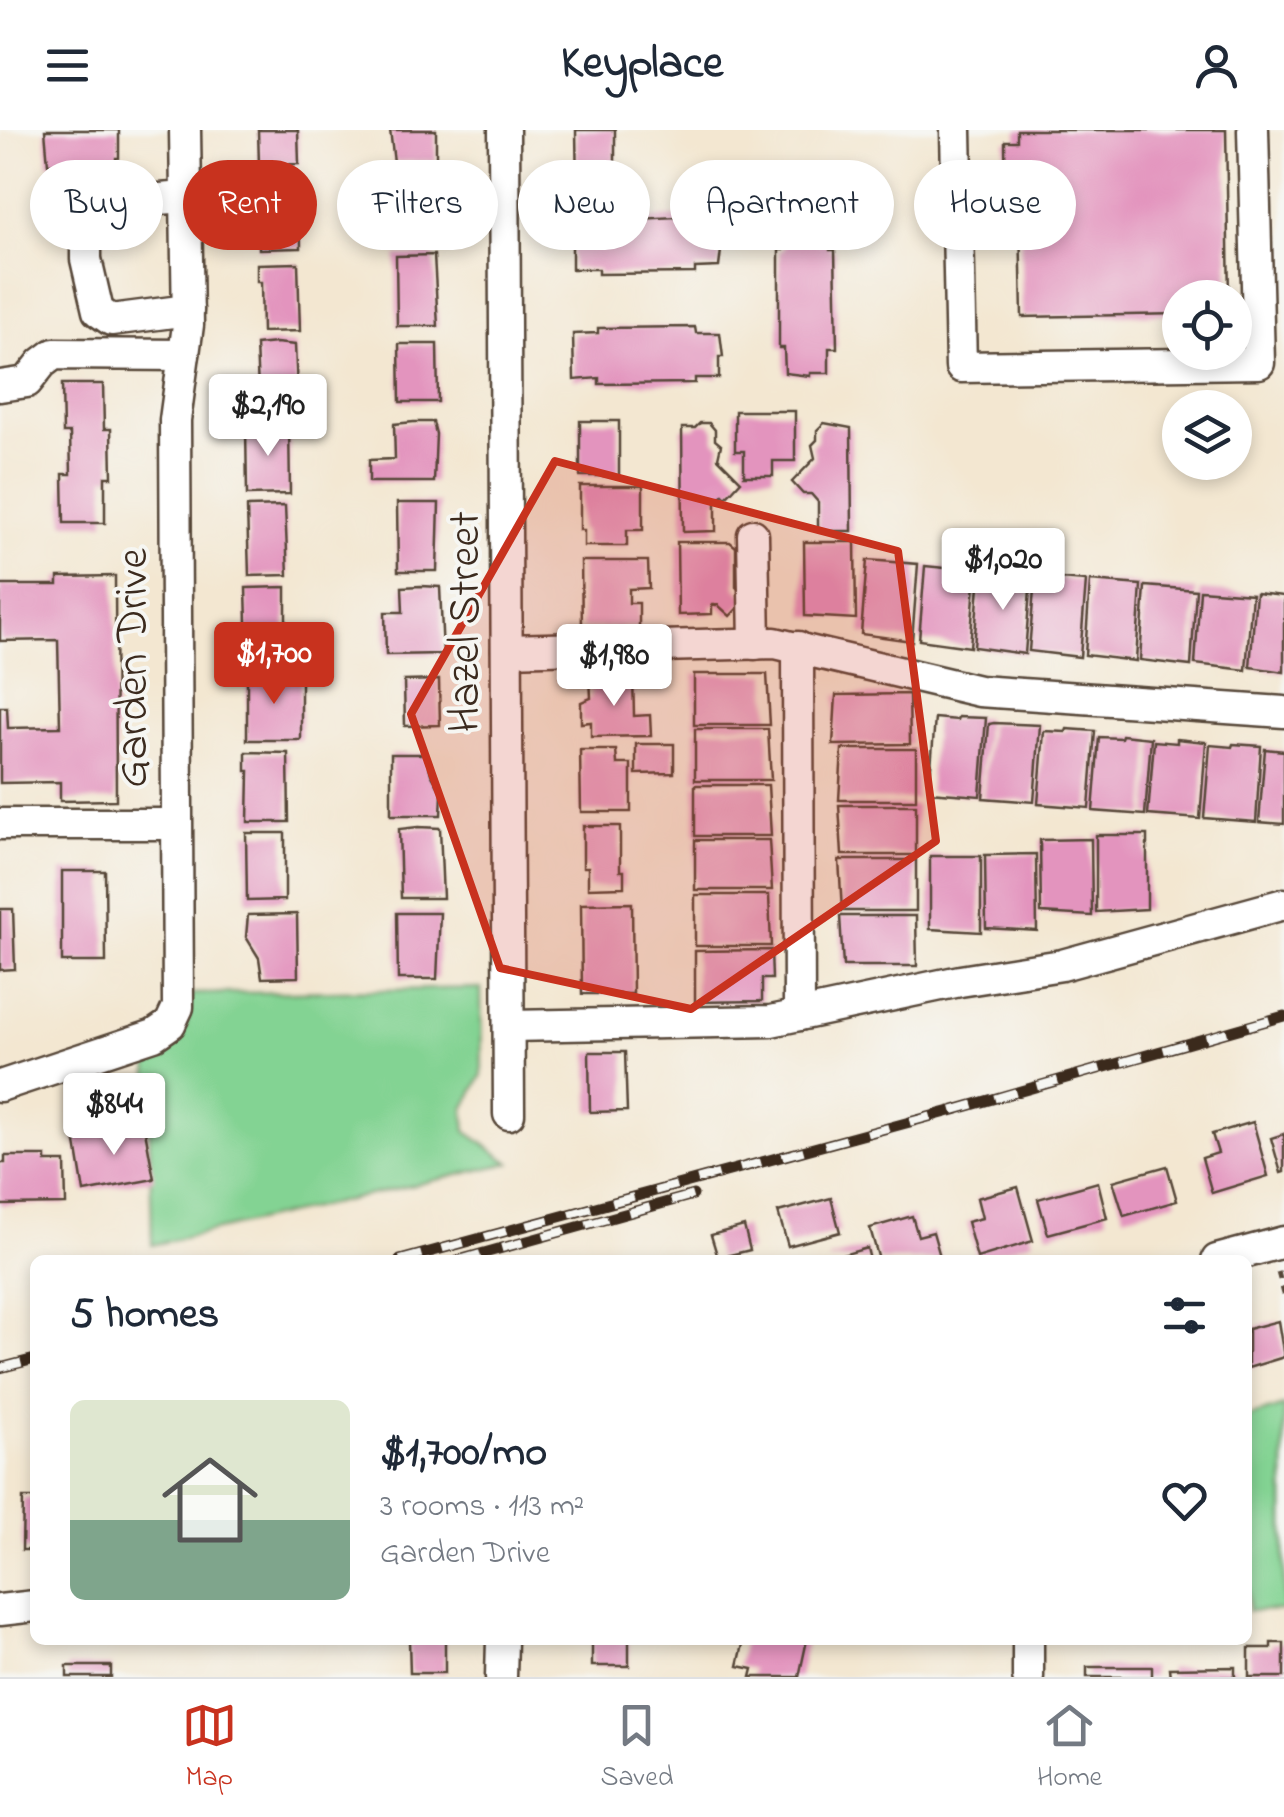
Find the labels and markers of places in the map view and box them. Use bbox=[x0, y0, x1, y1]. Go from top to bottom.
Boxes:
pin: $2,190 bbox=[187, 374, 349, 459]
pin: $1,020 bbox=[922, 528, 1084, 613]
pin: $1,700 bbox=[193, 622, 355, 707]
pin: $1,980 bbox=[533, 624, 695, 709]
pin: $844 bbox=[55, 1073, 173, 1158]

